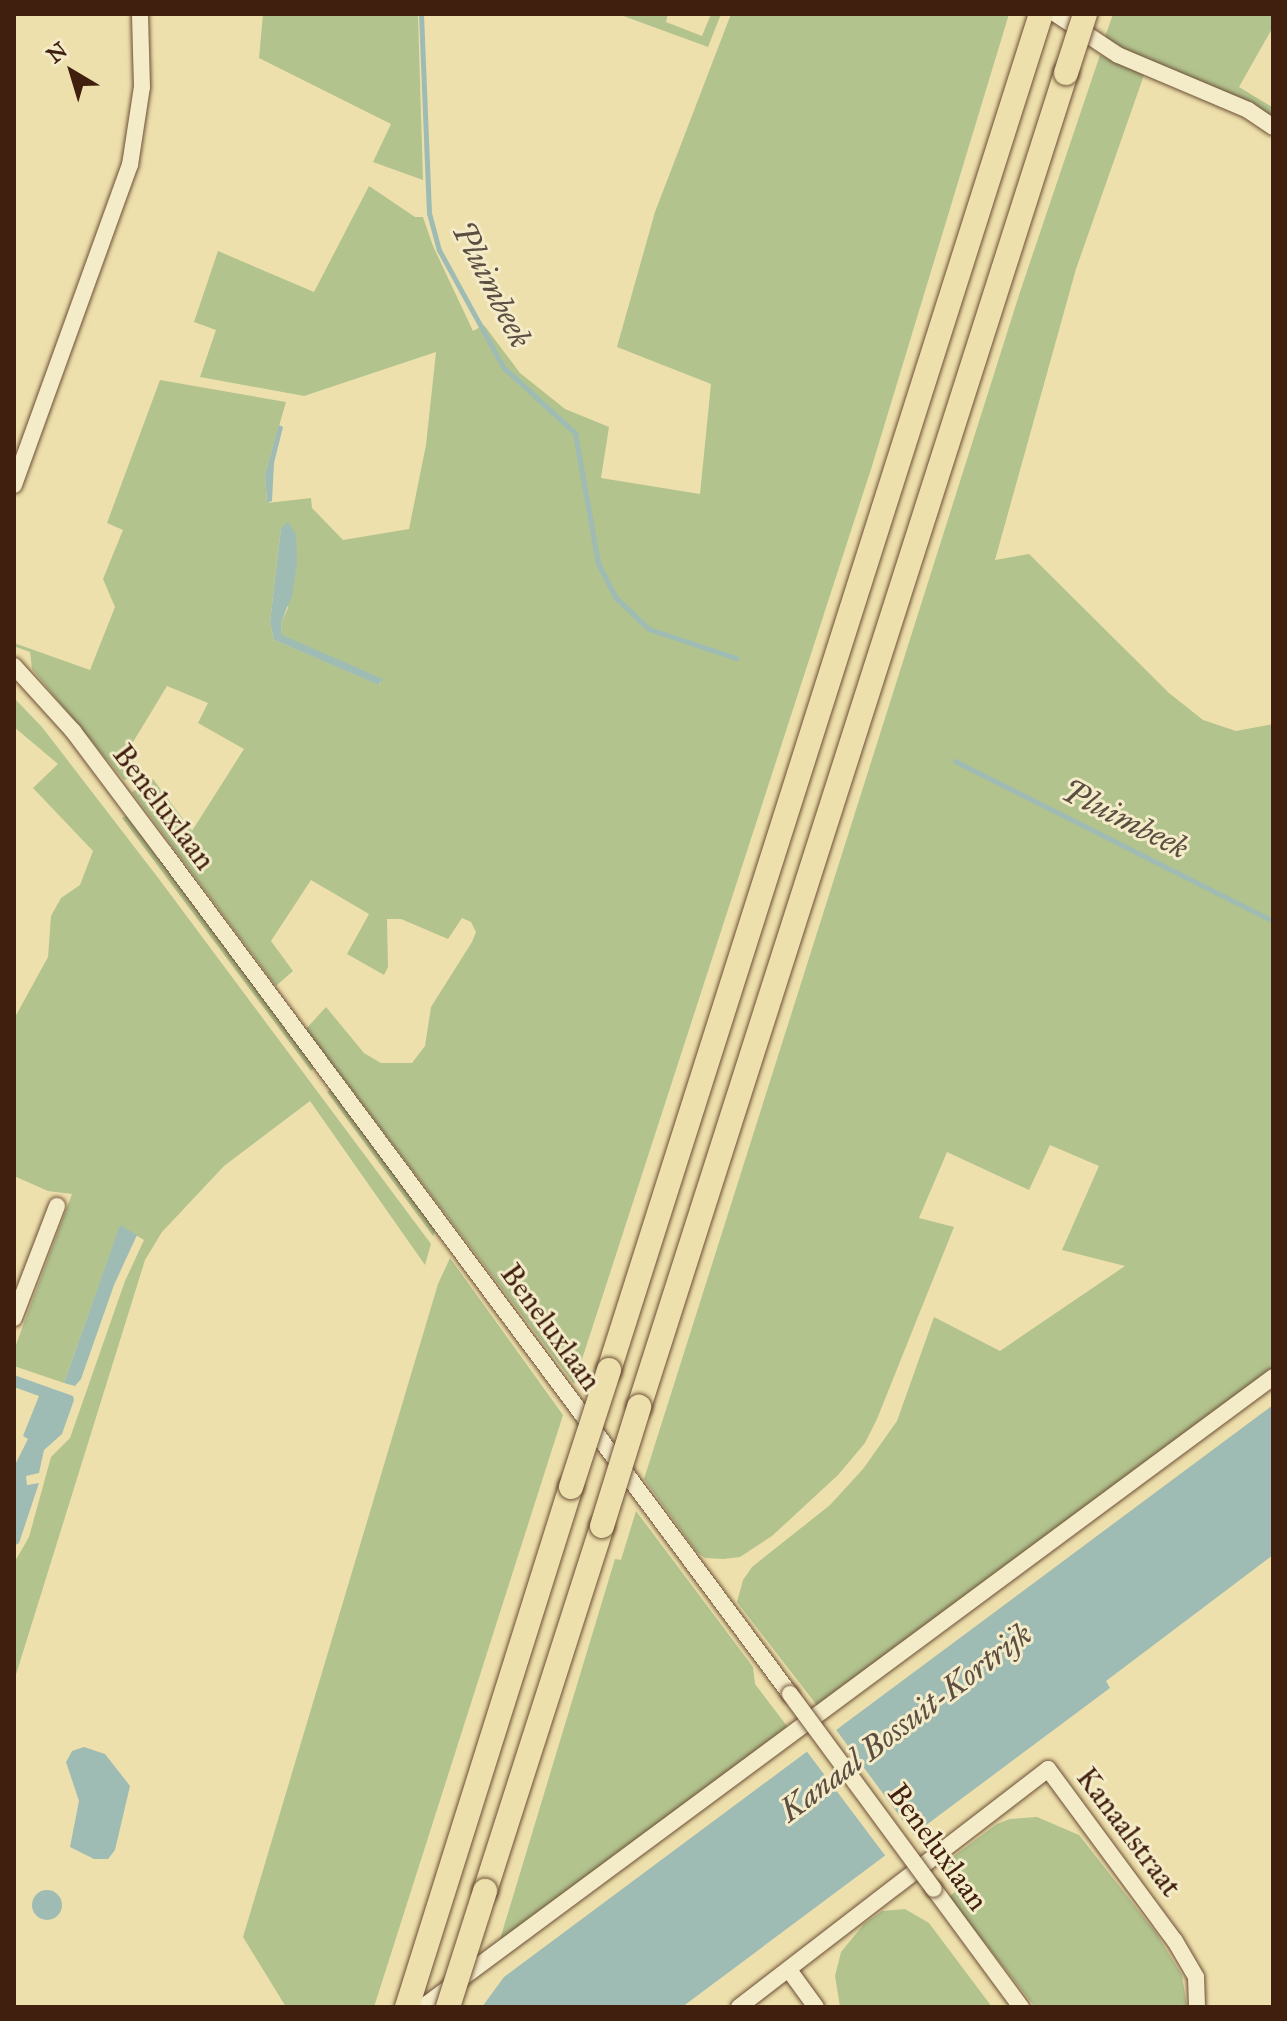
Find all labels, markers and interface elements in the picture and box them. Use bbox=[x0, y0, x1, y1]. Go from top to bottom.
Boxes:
north arrow bbox=[32, 32, 112, 112]
text: N bbox=[41, 36, 73, 69]
water label: Pluimbeek bbox=[443, 215, 539, 355]
street label: Beneluxlaan bbox=[105, 737, 223, 877]
water label: Pluimbeek bbox=[1055, 772, 1195, 868]
street label: Beneluxlaan bbox=[493, 1257, 609, 1397]
water label: Kanaal Bossuit-Kortrijk bbox=[772, 1615, 1040, 1831]
street label: Kanaalstraat bbox=[1069, 1760, 1189, 1904]
street label: Beneluxlaan bbox=[880, 1777, 996, 1917]

